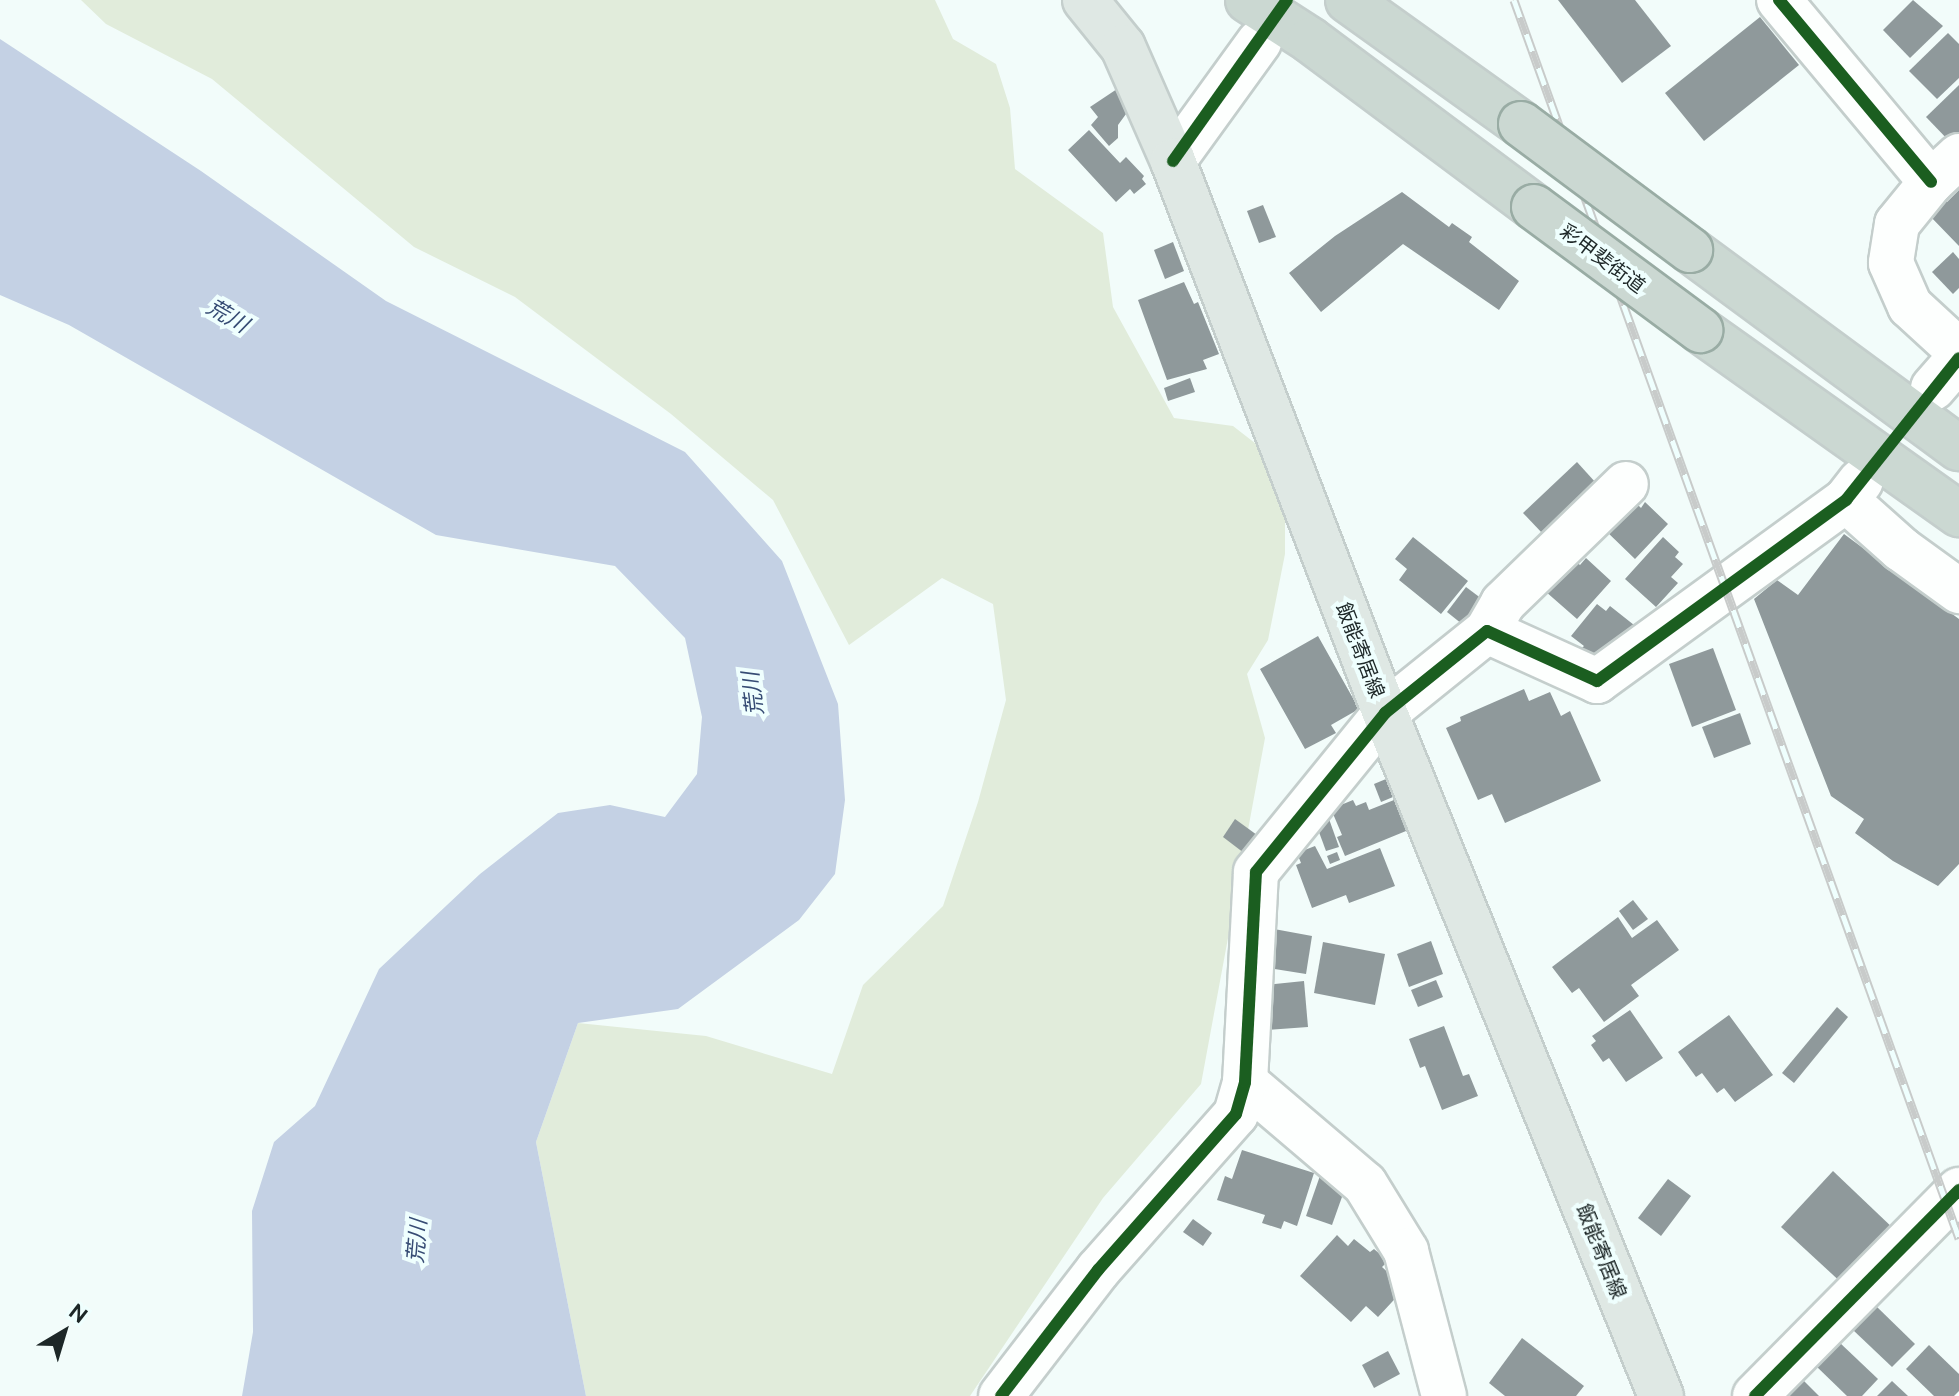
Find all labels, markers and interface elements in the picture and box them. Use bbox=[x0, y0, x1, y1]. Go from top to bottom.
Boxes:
street label: 彩甲斐街道 bbox=[1556, 218, 1650, 298]
water label: 荒川 bbox=[202, 293, 254, 337]
street label: 飯能寄居線 bbox=[1332, 599, 1390, 701]
water label: 荒川 bbox=[736, 671, 768, 717]
street label: 飯能寄居線 bbox=[1572, 1200, 1632, 1302]
water label: 荒川 bbox=[401, 1218, 431, 1264]
north arrow bbox=[24, 1292, 104, 1372]
text: N bbox=[65, 1298, 93, 1328]

